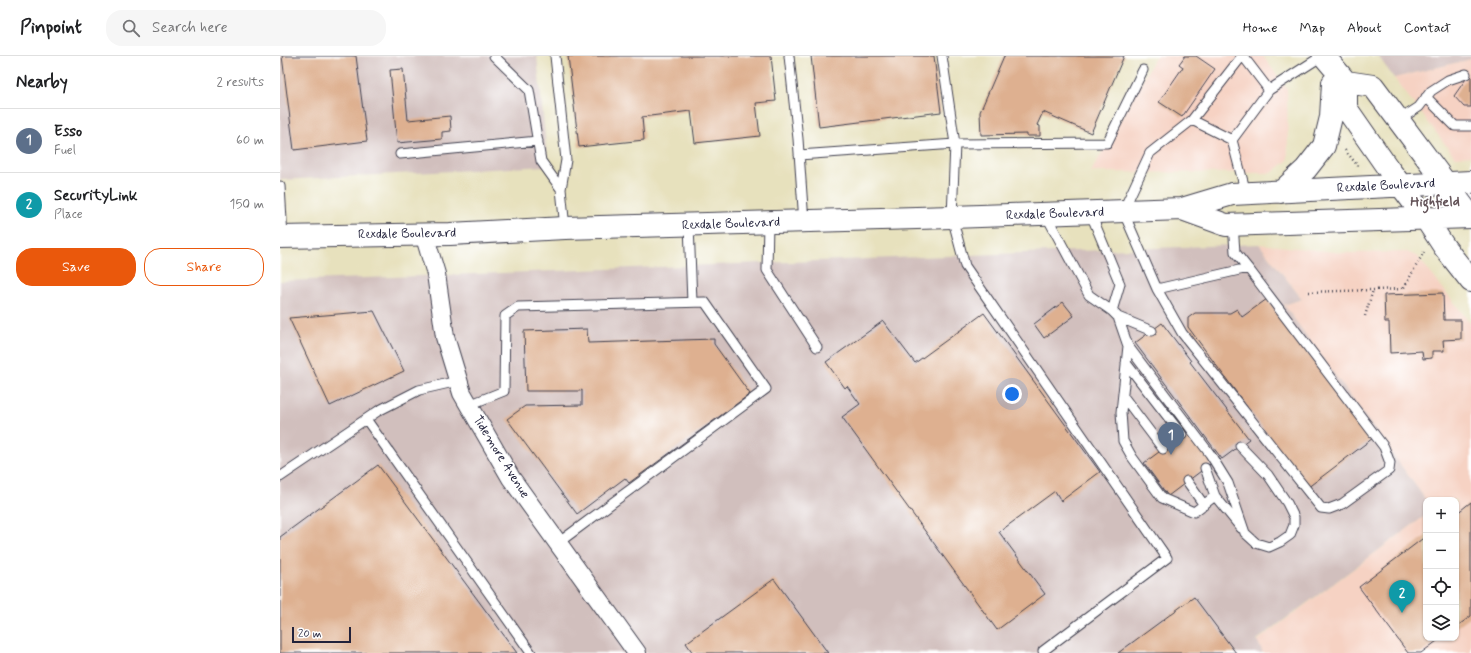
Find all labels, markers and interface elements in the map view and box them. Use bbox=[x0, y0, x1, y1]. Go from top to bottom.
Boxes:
search box bbox=[106, 10, 386, 46]
text: Pinpoint bbox=[20, 15, 82, 40]
icon: search bbox=[120, 17, 142, 39]
text: Search here bbox=[152, 18, 228, 38]
text: Home bbox=[1243, 19, 1277, 37]
text: Map bbox=[1299, 19, 1325, 37]
text: About bbox=[1347, 19, 1382, 37]
text: Contact bbox=[1404, 19, 1451, 37]
text: Nearby bbox=[16, 71, 68, 93]
text: 2 results bbox=[217, 74, 264, 91]
text: Esso bbox=[54, 122, 82, 142]
text: 1 bbox=[26, 132, 32, 149]
text: 60 m bbox=[236, 132, 264, 149]
text: Fuel bbox=[54, 142, 76, 159]
street label: Rexdale Boulevard bbox=[1336, 175, 1436, 197]
text: SecurityLink bbox=[54, 186, 138, 206]
district label: Highfield bbox=[1410, 193, 1460, 214]
text: 2 bbox=[26, 196, 32, 213]
text: 150 m bbox=[230, 196, 264, 213]
street label: Rexdale Boulevard bbox=[1006, 204, 1105, 224]
text: Place bbox=[54, 206, 83, 223]
street label: Rexdale Boulevard bbox=[682, 214, 781, 234]
street label: Rexdale Boulevard bbox=[358, 225, 456, 243]
button: Save bbox=[16, 248, 136, 286]
button: Share bbox=[144, 248, 264, 286]
your location bbox=[1002, 384, 1022, 404]
street label: Tidemore Avenue bbox=[469, 412, 533, 502]
pin: 1 bbox=[1158, 422, 1184, 455]
map controls bbox=[1423, 497, 1459, 641]
button: + bbox=[1423, 497, 1459, 533]
button: − bbox=[1423, 533, 1459, 569]
button: locate bbox=[1423, 569, 1459, 605]
pin: 2 bbox=[1389, 580, 1415, 613]
button: layers bbox=[1423, 605, 1459, 641]
scale bar bbox=[292, 625, 351, 644]
text: 20 m bbox=[298, 627, 321, 641]

